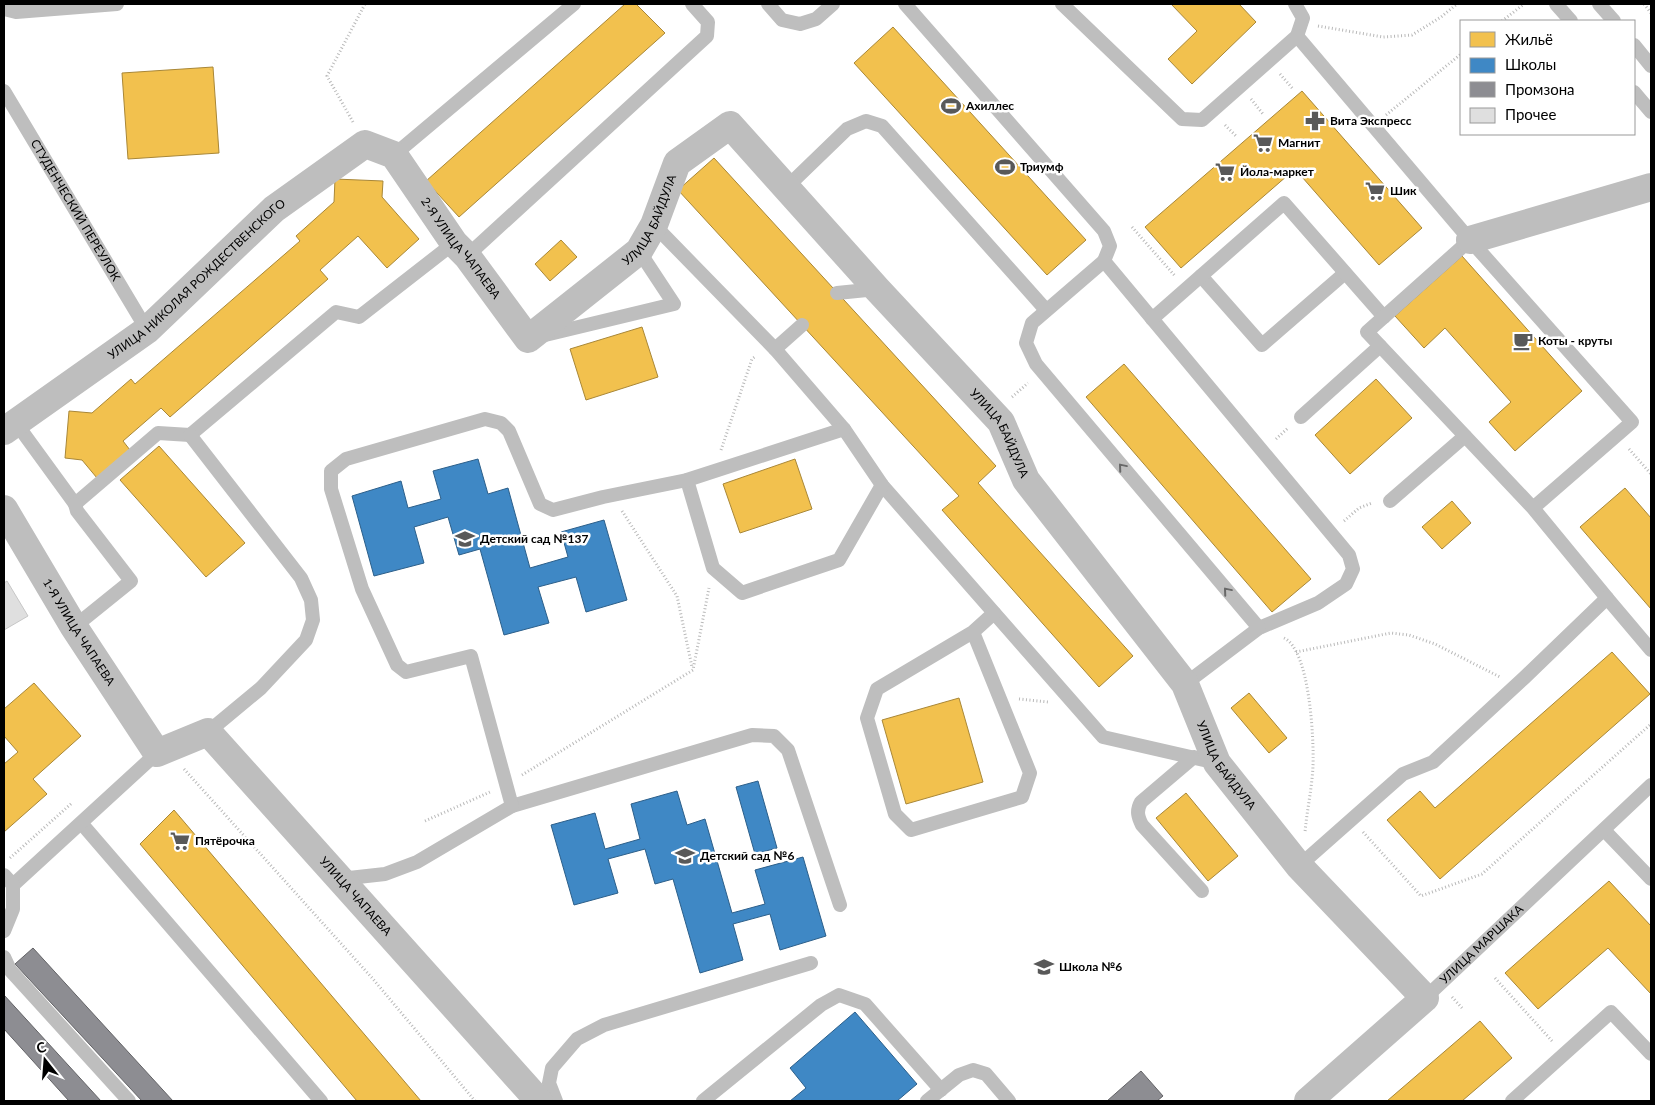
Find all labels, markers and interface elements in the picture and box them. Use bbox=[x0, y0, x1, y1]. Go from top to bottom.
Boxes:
legend bbox=[1460, 20, 1635, 135]
text: Жильё bbox=[1505, 30, 1553, 48]
text: Школы bbox=[1505, 55, 1556, 73]
text: Промзона bbox=[1505, 80, 1575, 98]
sports icon: Ахиллес bbox=[940, 95, 962, 117]
place label: Ахиллес bbox=[965, 98, 1014, 113]
text: Прочее bbox=[1505, 105, 1556, 123]
pharmacy icon: Вита Экспресс bbox=[1304, 110, 1326, 132]
place label: Вита Экспресс bbox=[1330, 113, 1412, 128]
supermarket icon: Магнит bbox=[1252, 132, 1274, 154]
place label: Магнит bbox=[1278, 135, 1321, 150]
street label: СТУДЕНЧЕСКИЙ ПЕРЕУЛОК bbox=[28, 136, 124, 284]
sports icon: Триумф bbox=[994, 156, 1016, 178]
place label: Триумф bbox=[1020, 159, 1064, 174]
supermarket icon: Йола-маркет bbox=[1214, 161, 1236, 183]
place label: Йола-маркет bbox=[1240, 164, 1315, 179]
street label: УЛИЦА БАЙДУЛА bbox=[619, 171, 679, 268]
supermarket icon: Шик bbox=[1364, 180, 1386, 202]
place label: Шик bbox=[1390, 183, 1417, 198]
street label: 2-Я УЛИЦА ЧАПАЕВА bbox=[418, 194, 504, 302]
street label: УЛИЦА НИКОЛАЯ РОЖДЕСТВЕНСКОГО bbox=[105, 195, 288, 362]
cafe icon: Коты - круты bbox=[1512, 330, 1534, 352]
place label: Коты - круты bbox=[1538, 333, 1613, 348]
street label: УЛИЦА БАЙДУЛА bbox=[967, 385, 1032, 481]
one-way arrow bbox=[1119, 463, 1128, 472]
school or university icon: Детский сад №137 bbox=[454, 528, 476, 550]
place label: Детский сад №137 bbox=[480, 531, 588, 546]
street label: 1-Я УЛИЦА ЧАПАЕВА bbox=[40, 576, 119, 689]
one-way arrow bbox=[1225, 588, 1233, 597]
street label: УЛИЦА БАЙДУЛА bbox=[1194, 719, 1260, 813]
supermarket icon: Пятёрочка bbox=[169, 830, 191, 852]
place label: Пятёрочка bbox=[195, 833, 255, 848]
school or university icon: Детский сад №6 bbox=[674, 845, 696, 867]
place label: Детский сад №6 bbox=[700, 848, 794, 863]
street label: УЛИЦА ЧАПАЕВА bbox=[316, 853, 396, 939]
street label: УЛИЦА МАРШАКА bbox=[1437, 901, 1527, 987]
school or university icon: Школа №6 bbox=[1033, 956, 1055, 978]
place label: Школа №6 bbox=[1059, 959, 1122, 974]
north arrow bbox=[20, 1035, 70, 1085]
text: С bbox=[34, 1037, 49, 1057]

